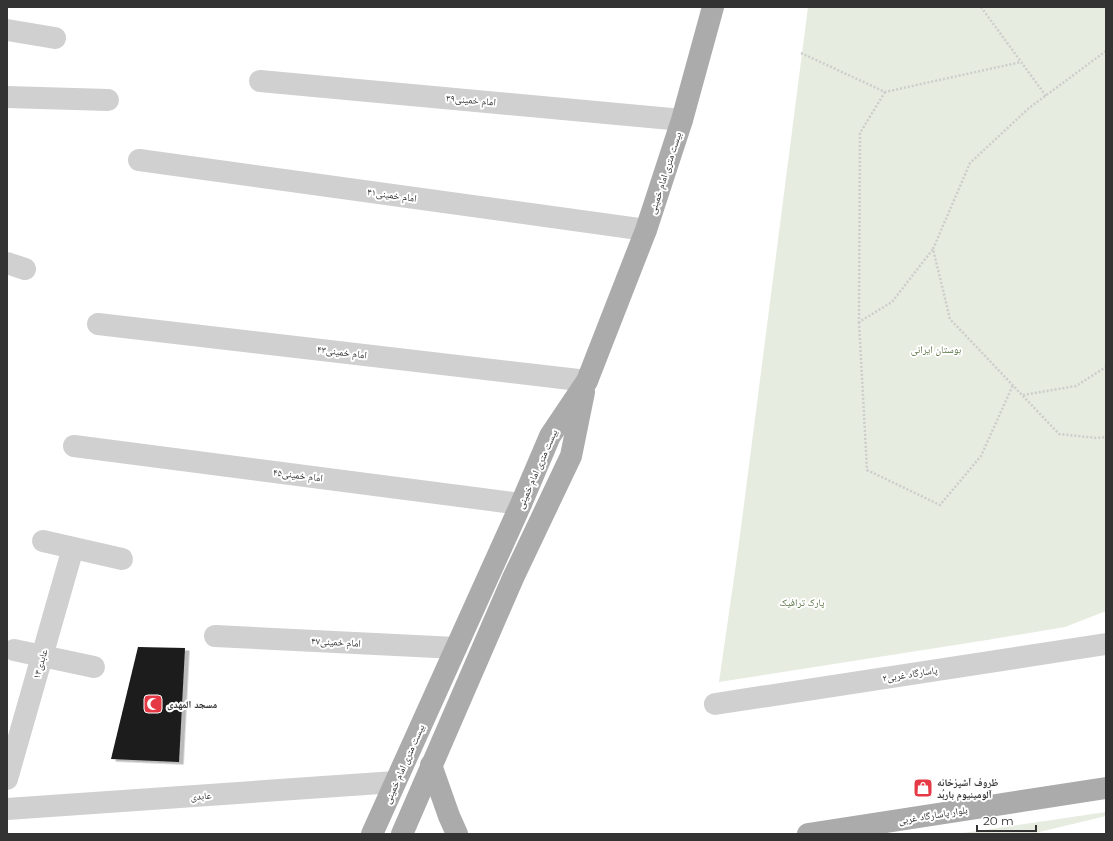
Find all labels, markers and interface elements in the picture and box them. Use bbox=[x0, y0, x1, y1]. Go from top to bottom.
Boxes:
street label: امام خمینی۳۹ bbox=[446, 91, 496, 110]
street label: بیست متری امام خمینی bbox=[646, 130, 685, 216]
street label: امام خمینی۴۱ bbox=[366, 185, 418, 206]
street label: امام خمینی۴۳ bbox=[316, 343, 368, 362]
park label: بوستان ایرانی bbox=[911, 343, 961, 356]
street label: بیست متری امام خمینی bbox=[514, 427, 561, 511]
street label: امام خمینی۴۵ bbox=[272, 466, 324, 485]
park label: پارک ترافیک bbox=[779, 596, 825, 609]
street label: امام خمینی۴۷ bbox=[311, 634, 361, 651]
street label: عابدی۱۳ bbox=[30, 648, 50, 680]
street label: پاسارگاد غربی۲ bbox=[882, 663, 939, 685]
mosque icon: مسجد المهدی bbox=[142, 693, 164, 715]
place label: مسجد المهدی bbox=[167, 698, 218, 711]
street label: بیست متری امام خمینی bbox=[381, 722, 428, 806]
place label: ظروف آشپزخانه آلومینیوم باربُد bbox=[937, 776, 998, 801]
shop icon: ظروف آشپزخانه آلومینیوم باربُد bbox=[912, 777, 934, 799]
street label: عابدی bbox=[190, 789, 212, 803]
street label: بلوار پاسارگاد غربی bbox=[897, 803, 969, 827]
scale bar bbox=[977, 807, 1036, 833]
text: 20 m bbox=[983, 813, 1014, 828]

